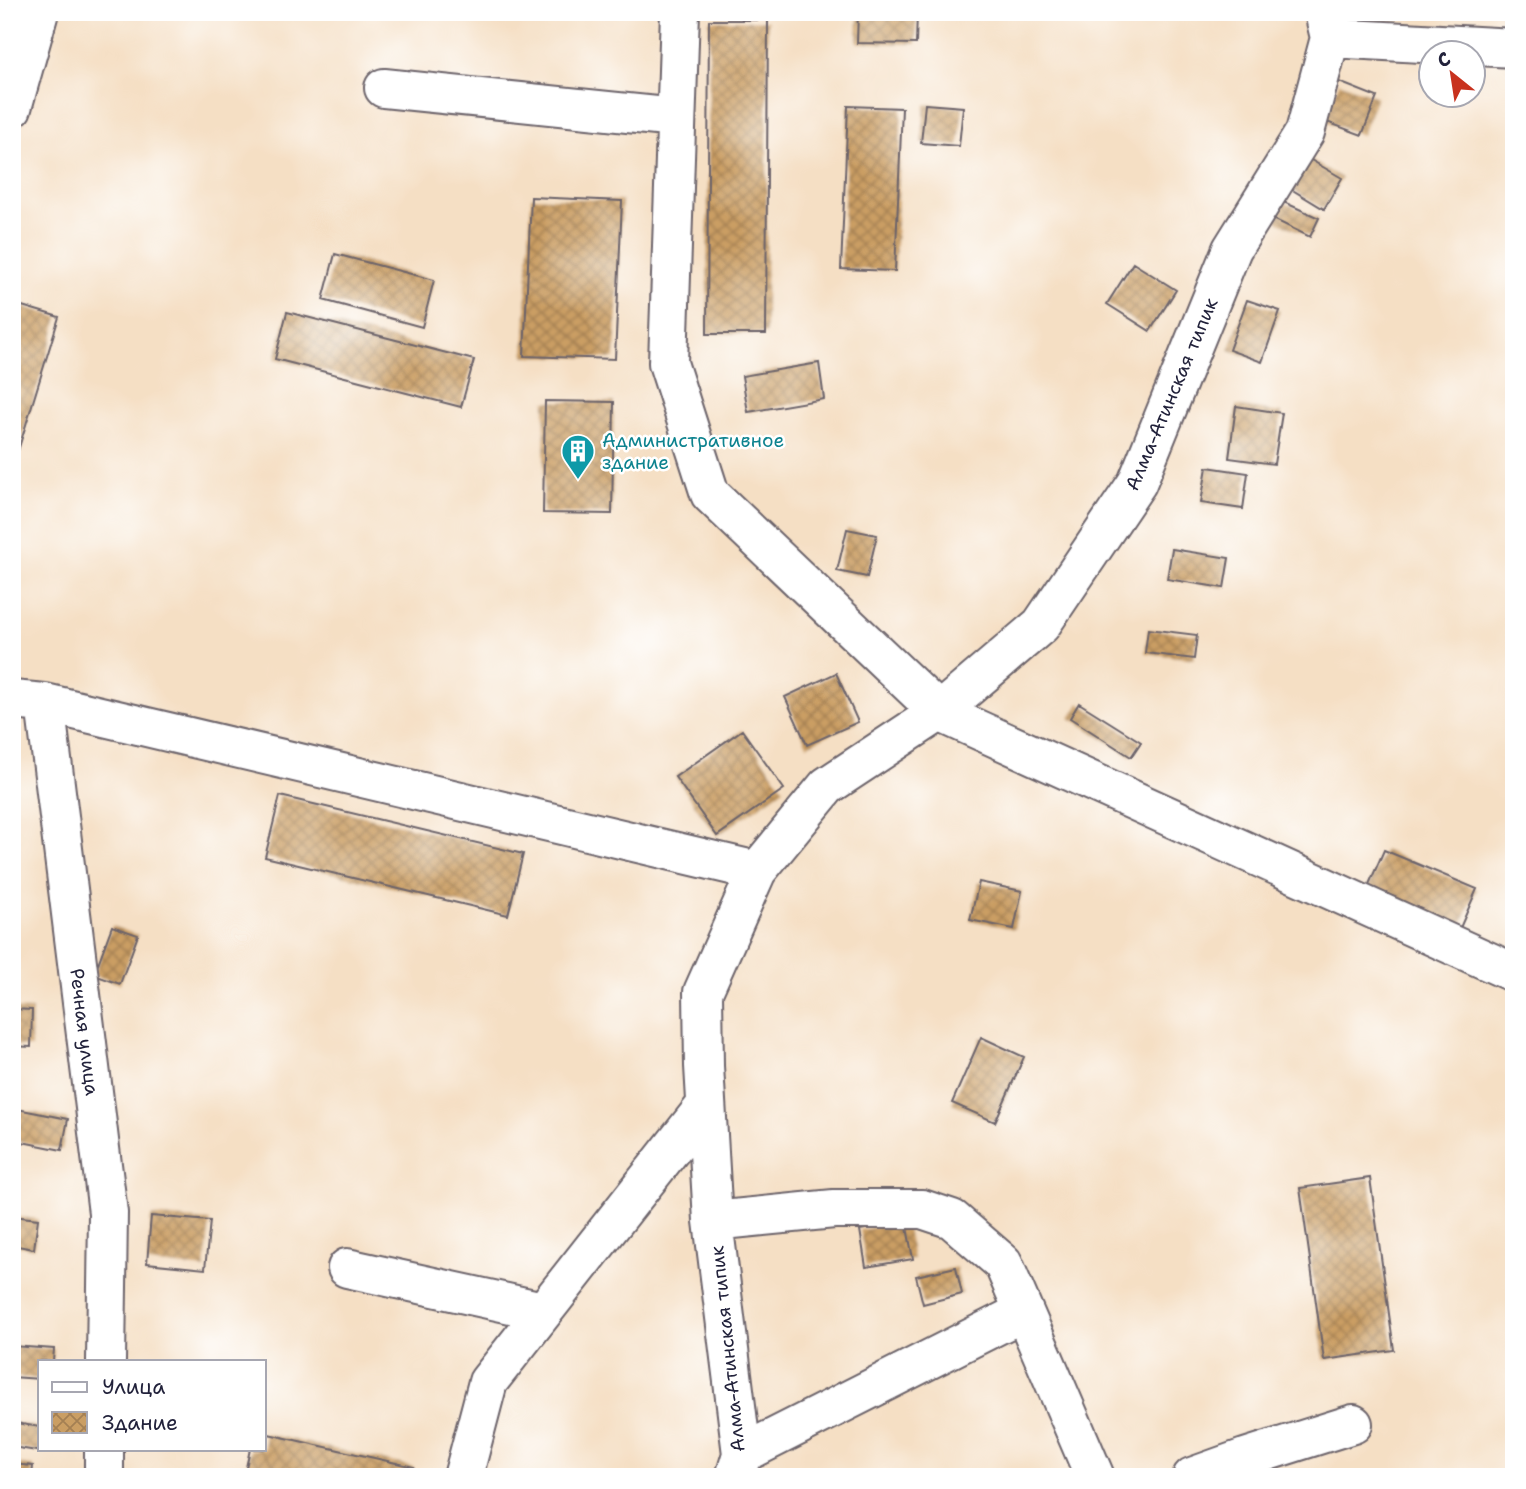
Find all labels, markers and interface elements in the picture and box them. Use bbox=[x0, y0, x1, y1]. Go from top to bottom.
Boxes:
north arrow bbox=[1418, 38, 1488, 108]
text: С bbox=[1432, 46, 1455, 73]
street label: Алма-Атинская типик bbox=[1119, 294, 1223, 494]
place label: Административное здание bbox=[602, 428, 784, 475]
building icon: Административное здание bbox=[559, 432, 597, 481]
street label: Речная улица bbox=[64, 967, 105, 1097]
street label: Алма-Атинская типик bbox=[704, 1245, 751, 1453]
legend bbox=[38, 1360, 266, 1450]
text: Улица bbox=[102, 1373, 165, 1401]
text: Здание bbox=[102, 1409, 178, 1437]

